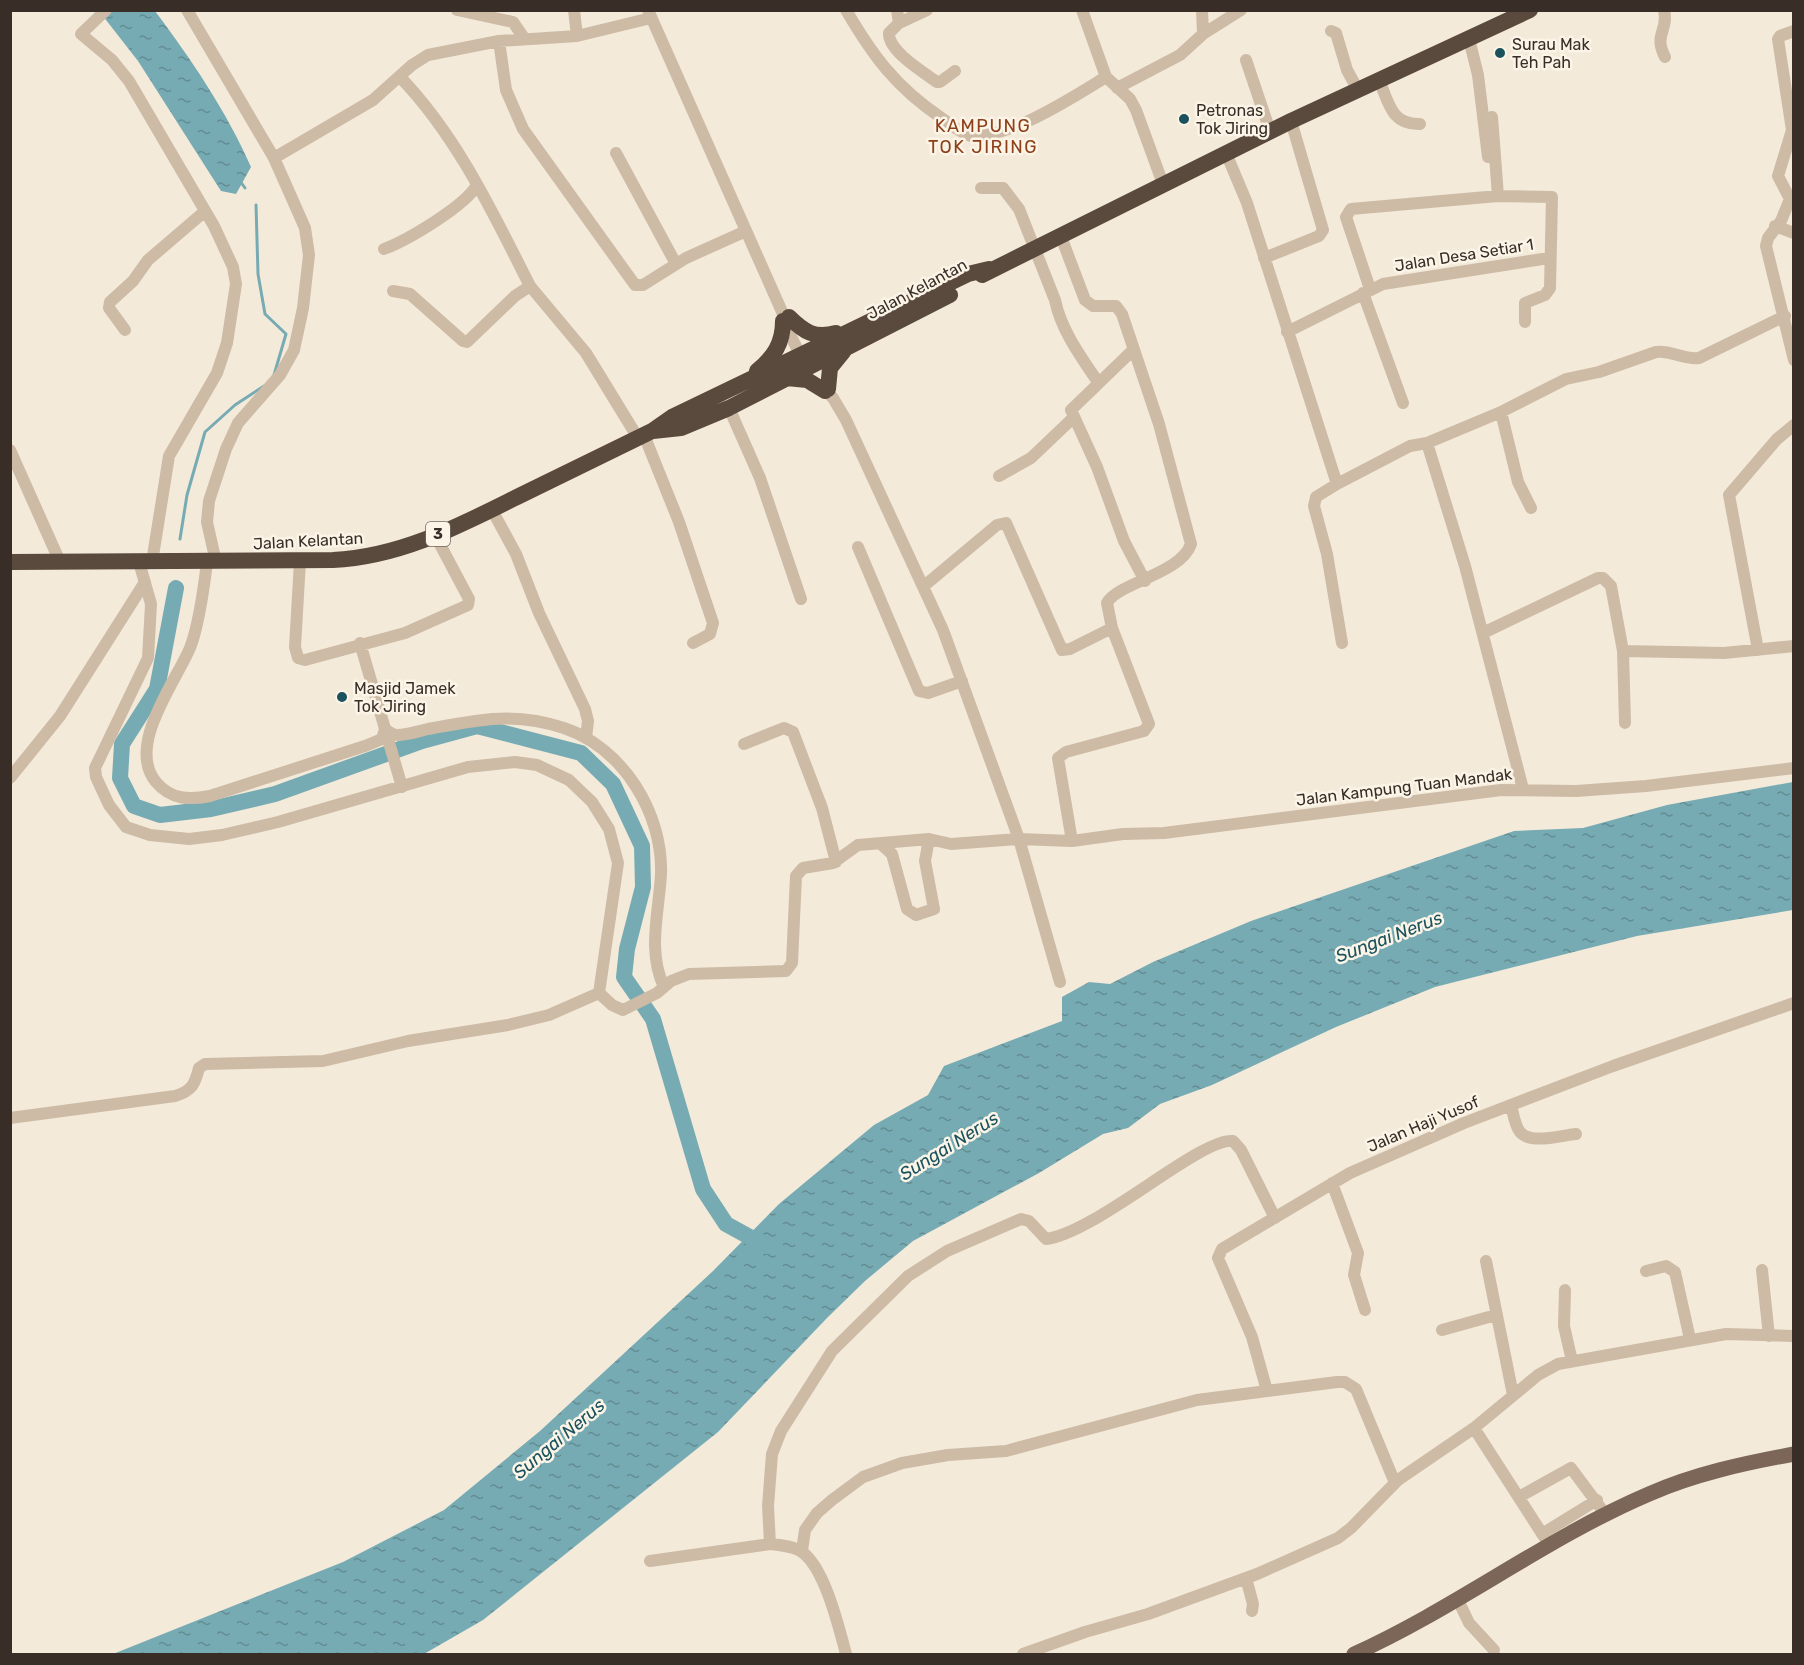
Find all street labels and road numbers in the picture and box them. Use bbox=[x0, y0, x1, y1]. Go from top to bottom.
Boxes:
street label: Jalan Desa Setiar 1 bbox=[1393, 235, 1535, 275]
street label: Jalan Kelantan bbox=[864, 255, 970, 323]
road number: 3 bbox=[426, 522, 450, 546]
street label: Jalan Kelantan bbox=[252, 529, 364, 553]
street label: Jalan Kampung Tuan Mandak bbox=[1295, 764, 1514, 810]
street label: Jalan Haji Yusof bbox=[1364, 1092, 1482, 1156]

